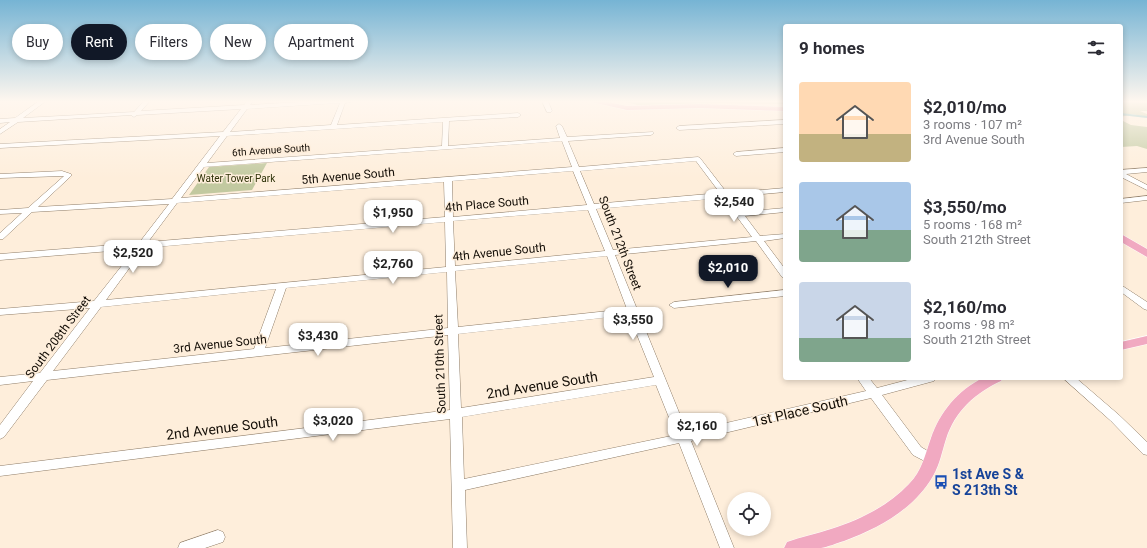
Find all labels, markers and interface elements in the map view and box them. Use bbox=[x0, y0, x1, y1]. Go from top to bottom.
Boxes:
chip: Buy bbox=[12, 24, 63, 60]
chip: Rent bbox=[71, 24, 127, 60]
chip: Filters bbox=[135, 24, 202, 60]
chip: New bbox=[210, 24, 266, 60]
chip: Apartment bbox=[274, 24, 368, 60]
icon: filters bbox=[1085, 37, 1107, 59]
text: 9 homes bbox=[799, 38, 865, 58]
text: $2,010/mo bbox=[923, 97, 1007, 117]
icon: home bbox=[831, 98, 879, 146]
text: 3 rooms · 107 m² bbox=[923, 117, 1022, 132]
text: 3rd Avenue South bbox=[923, 132, 1025, 147]
street label: 6th Avenue South bbox=[232, 142, 310, 158]
street label: 5th Avenue South bbox=[301, 165, 395, 187]
park label: Water Tower Park bbox=[197, 173, 276, 184]
pin: $2,540 bbox=[701, 189, 767, 223]
street label: 4th Place South bbox=[445, 193, 529, 215]
street label: South 212th Street bbox=[596, 194, 644, 292]
text: $2,540 bbox=[714, 194, 754, 209]
text: $3,550/mo bbox=[923, 197, 1007, 217]
icon: home bbox=[831, 198, 879, 246]
pin: $1,950 bbox=[360, 200, 426, 234]
text: $1,950 bbox=[373, 205, 413, 220]
text: 5 rooms · 168 m² bbox=[923, 217, 1022, 232]
text: South 212th Street bbox=[923, 232, 1031, 247]
pin: $2,520 bbox=[100, 240, 166, 274]
street label: 4th Avenue South bbox=[452, 240, 546, 264]
text: $2,520 bbox=[113, 245, 153, 260]
pin: $2,760 bbox=[360, 251, 426, 285]
pin: $2,010 bbox=[695, 255, 761, 289]
text: $2,760 bbox=[373, 256, 413, 271]
text: $2,010 bbox=[708, 260, 748, 275]
street label: South 208th Street bbox=[22, 293, 94, 381]
text: $2,160/mo bbox=[923, 297, 1007, 317]
icon: home bbox=[831, 298, 879, 346]
pin: $3,550 bbox=[600, 307, 666, 341]
text: $3,550 bbox=[613, 312, 653, 327]
street label: South 210th Street bbox=[431, 314, 449, 414]
text: 3 rooms · 98 m² bbox=[923, 317, 1015, 332]
pin: $3,430 bbox=[285, 323, 351, 357]
text: $3,430 bbox=[298, 328, 338, 343]
street label: 3rd Avenue South bbox=[173, 332, 267, 356]
text: South 212th Street bbox=[923, 332, 1031, 347]
street label: 2nd Avenue South bbox=[485, 368, 599, 402]
street label: 1st Place South bbox=[751, 392, 849, 430]
pin: $3,020 bbox=[300, 408, 366, 442]
street label: 2nd Avenue South bbox=[165, 413, 279, 443]
text: $3,020 bbox=[313, 413, 353, 428]
pin: $2,160 bbox=[664, 413, 730, 447]
text: $2,160 bbox=[677, 418, 717, 433]
place label: 1st Ave S & S 213th St bbox=[952, 466, 1025, 498]
bus stop icon: 1st Ave S & S 213th St bbox=[933, 474, 949, 490]
map controls bbox=[727, 492, 771, 536]
button: locate bbox=[727, 492, 771, 536]

